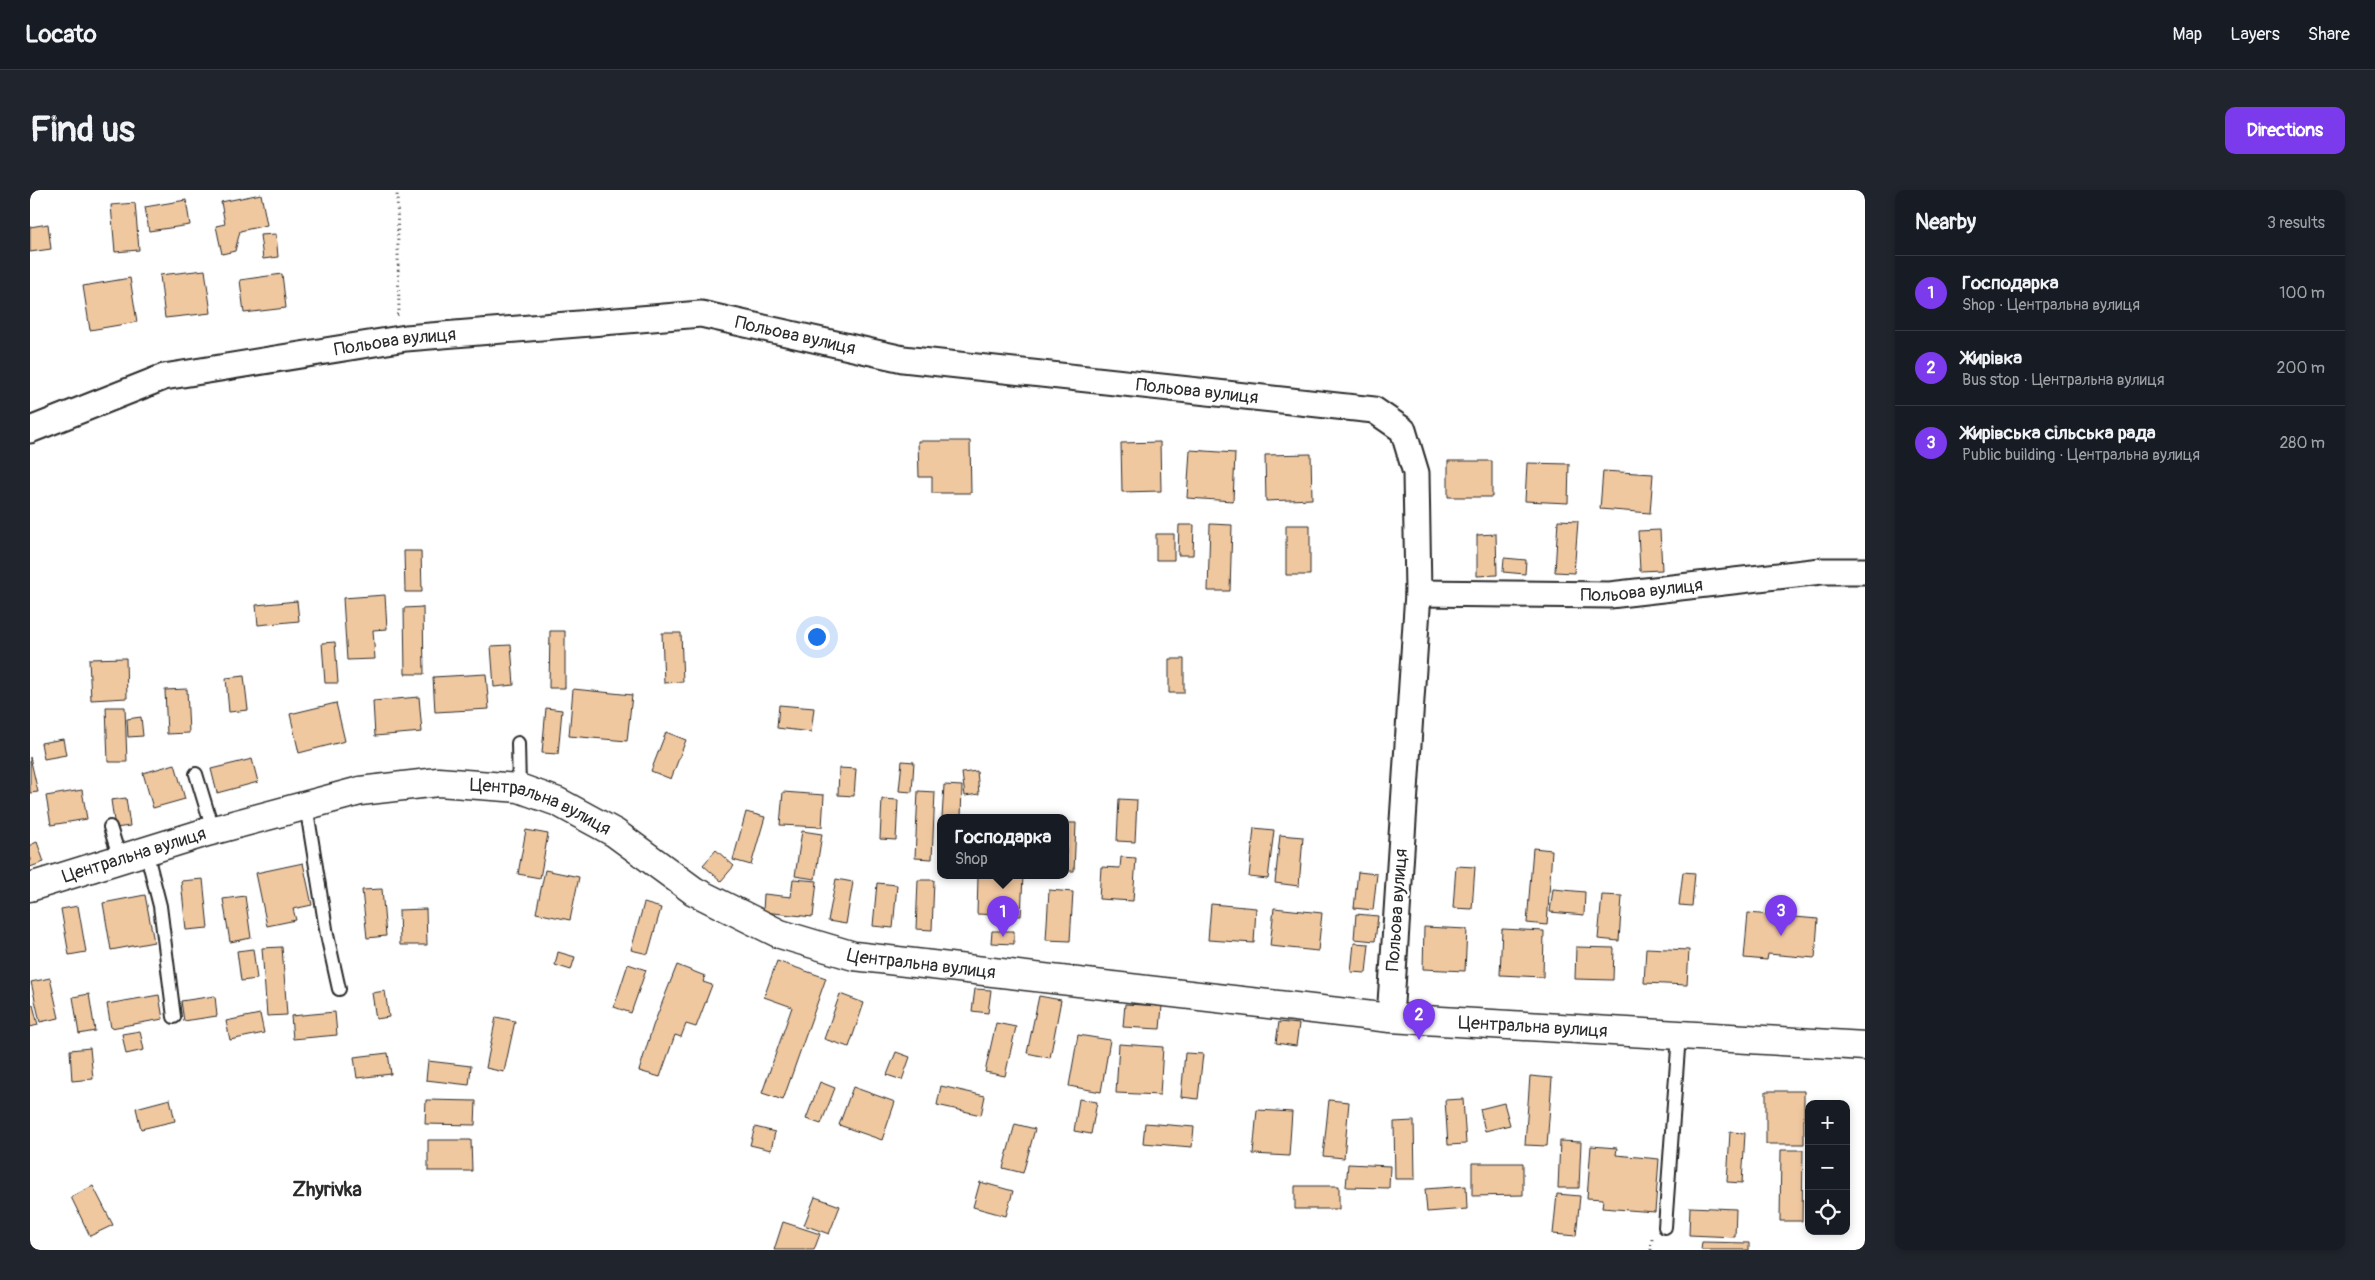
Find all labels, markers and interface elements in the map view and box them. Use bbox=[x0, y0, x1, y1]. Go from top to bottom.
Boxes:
text: Locato bbox=[25, 20, 97, 49]
text: Map bbox=[2173, 23, 2202, 46]
text: Layers bbox=[2230, 23, 2280, 46]
text: Share bbox=[2308, 23, 2350, 46]
button: Directions bbox=[2225, 107, 2345, 154]
text: Find us bbox=[30, 108, 135, 152]
text: Nearby bbox=[1915, 209, 1976, 236]
text: 3 results bbox=[2267, 213, 2325, 233]
text: Господарка bbox=[1962, 271, 2059, 295]
text: 1 bbox=[1928, 283, 1934, 303]
text: 100 m bbox=[2279, 283, 2325, 303]
text: Shop · Центральна вулиця bbox=[1962, 295, 2140, 315]
street label: Польова вулиця bbox=[733, 310, 858, 360]
street label: Польова вулиця bbox=[332, 322, 457, 361]
text: Жирівка bbox=[1962, 346, 2022, 370]
text: 2 bbox=[1927, 358, 1935, 378]
text: 200 m bbox=[2277, 358, 2325, 378]
text: Bus stop · Центральна вулиця bbox=[1962, 370, 2164, 390]
street label: Польова вулиця bbox=[1135, 373, 1259, 409]
text: Жирівська сільська рада bbox=[1962, 421, 2156, 445]
text: 3 bbox=[1927, 433, 1935, 453]
text: 280 m bbox=[2279, 433, 2325, 453]
text: Public building · Центральна вулиця bbox=[1962, 445, 2200, 465]
street label: Польова вулиця bbox=[1580, 573, 1704, 607]
your location bbox=[804, 624, 830, 650]
street label: Центральна вулиця bbox=[469, 773, 615, 840]
popup bbox=[937, 814, 1069, 879]
street label: Центральна вулиця bbox=[59, 822, 209, 888]
text: Господарка bbox=[955, 825, 1051, 849]
street label: Польова вулиця bbox=[1381, 848, 1413, 972]
text: Shop bbox=[955, 849, 988, 869]
pin: 3 bbox=[1765, 895, 1797, 936]
pin: 1 bbox=[987, 896, 1019, 937]
street label: Центральна вулиця bbox=[844, 943, 997, 984]
pin: 2 bbox=[1403, 999, 1435, 1040]
street label: Центральна вулиця bbox=[1458, 1011, 1608, 1042]
map controls bbox=[1805, 1100, 1850, 1235]
button: + bbox=[1805, 1100, 1850, 1145]
button: − bbox=[1805, 1145, 1850, 1190]
district label: Zhyrivka bbox=[292, 1177, 362, 1202]
button: locate bbox=[1805, 1190, 1850, 1235]

